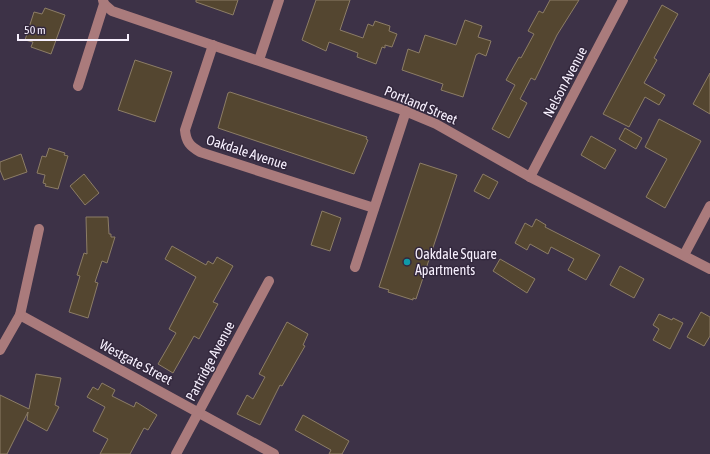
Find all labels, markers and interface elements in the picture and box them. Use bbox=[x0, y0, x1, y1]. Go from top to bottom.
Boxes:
scale bar bbox=[18, 16, 128, 42]
text: 50 m bbox=[24, 23, 46, 37]
street label: Nelson Avenue bbox=[540, 44, 590, 120]
street label: Portland Street bbox=[382, 82, 460, 128]
street label: Oakdale Avenue bbox=[204, 131, 290, 173]
place label: Oakdale Square Apartments bbox=[415, 246, 497, 278]
marker: Oakdale Square Apartments bbox=[402, 257, 412, 267]
street label: Partridge Avenue bbox=[182, 318, 238, 404]
street label: Westgate Street bbox=[97, 336, 175, 388]

